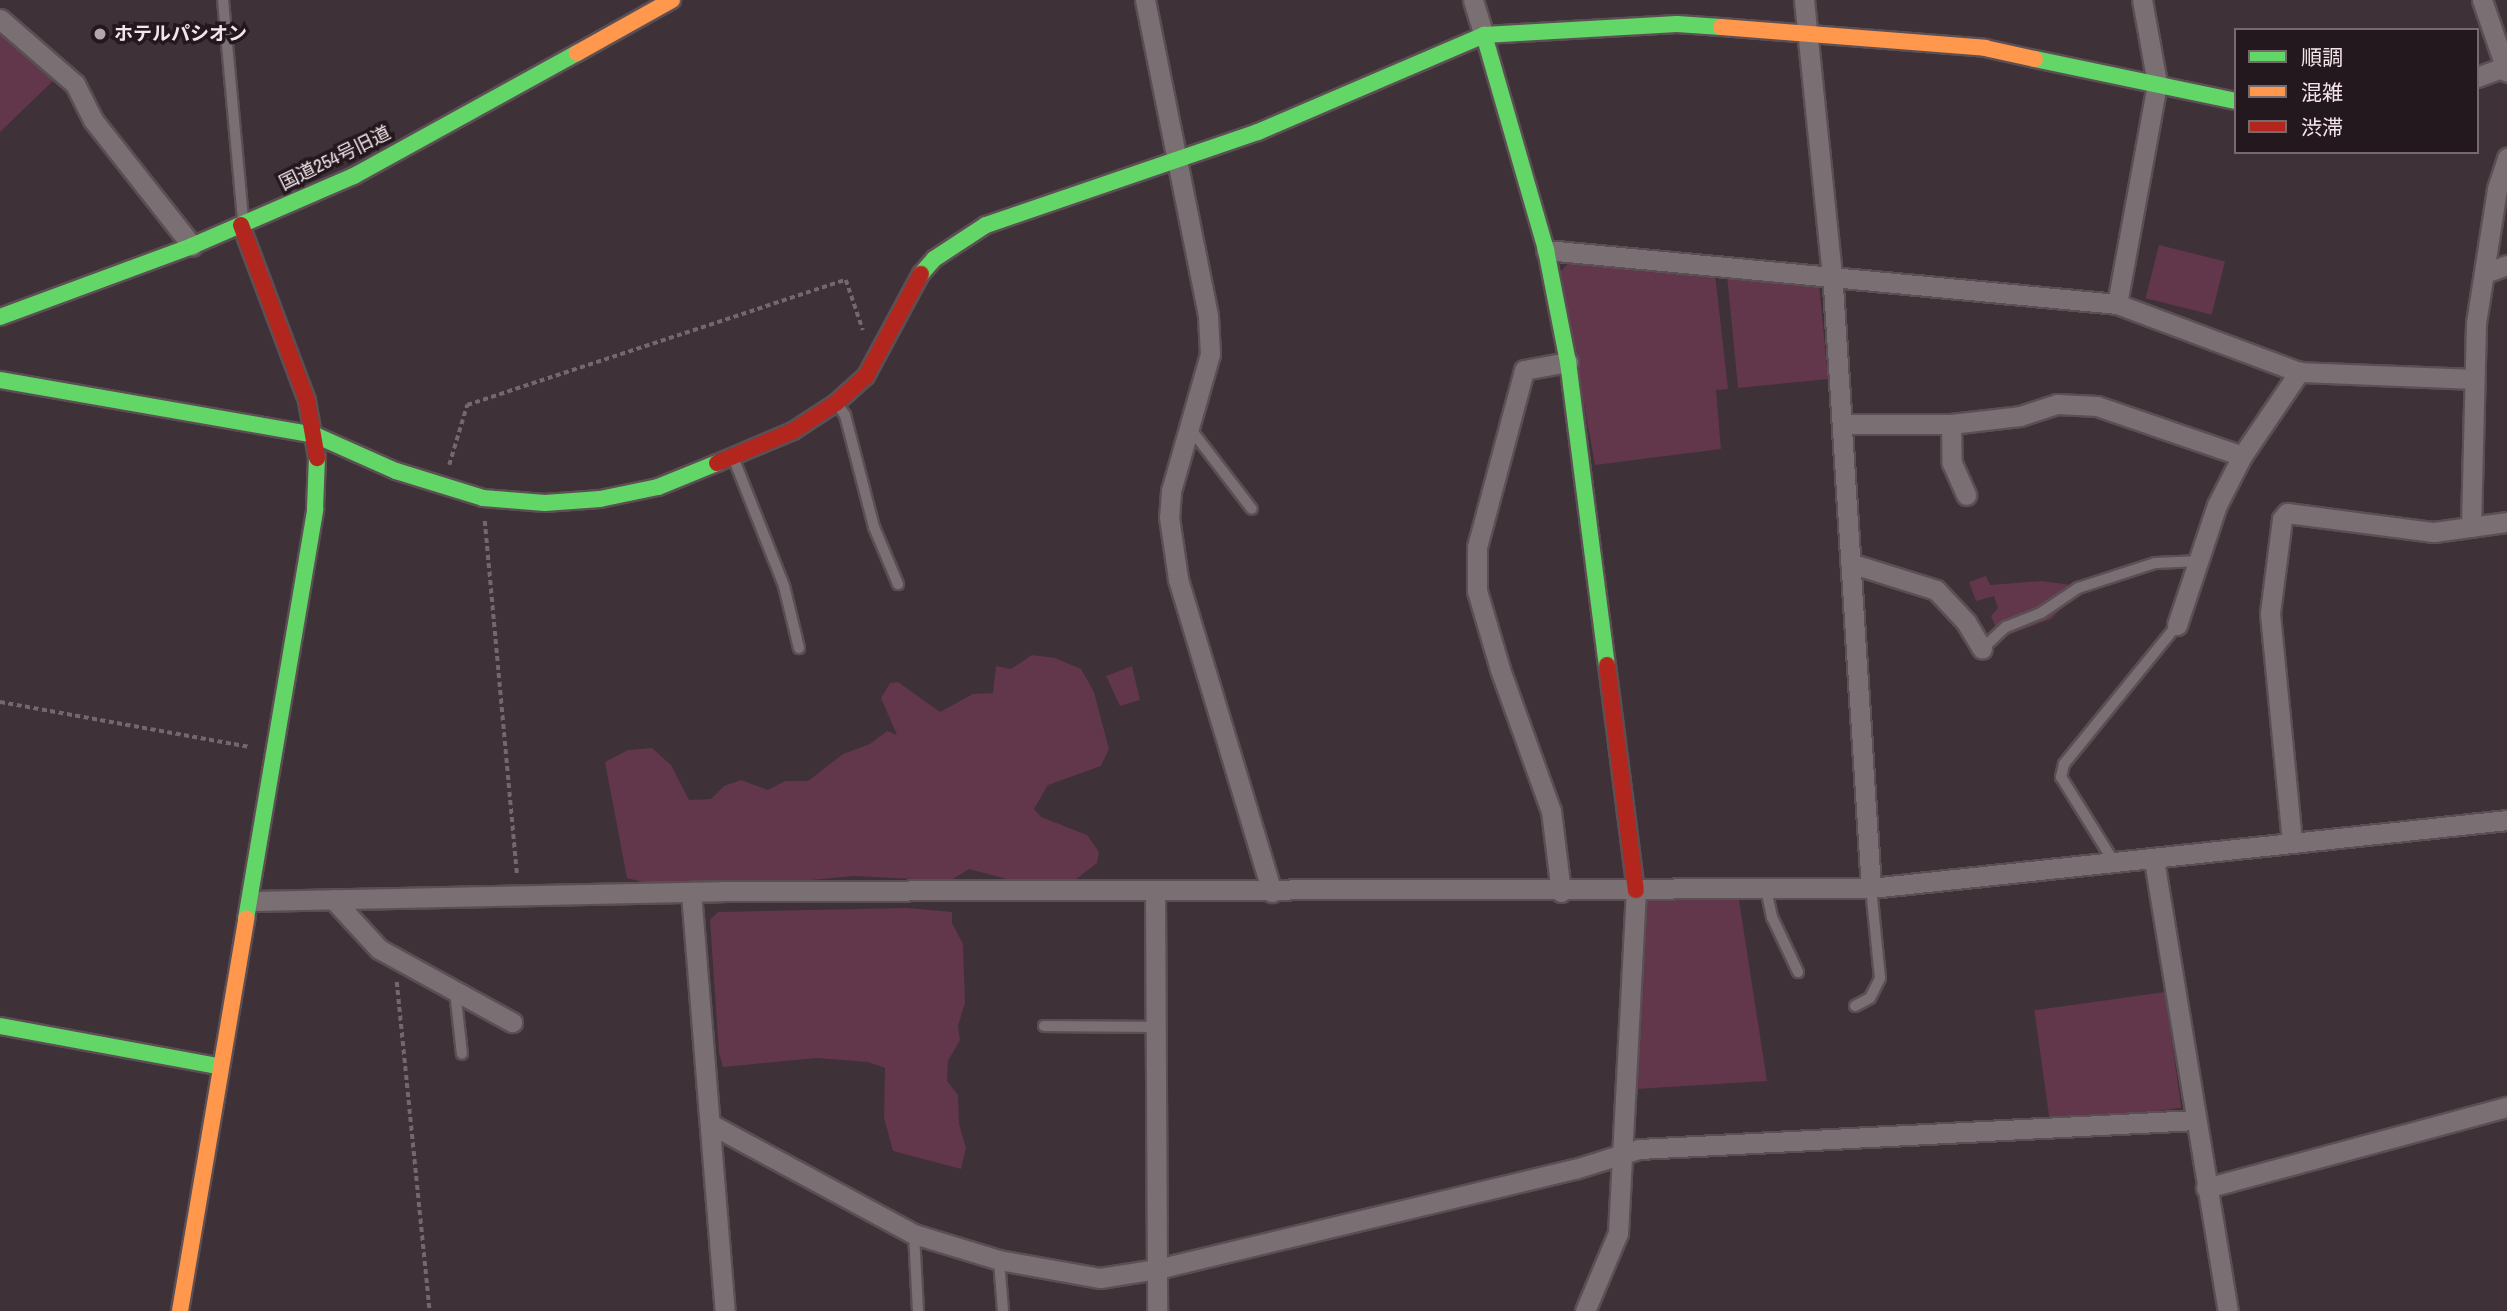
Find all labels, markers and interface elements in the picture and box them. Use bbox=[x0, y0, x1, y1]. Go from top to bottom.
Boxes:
place label: ホテルパシオン bbox=[114, 23, 247, 45]
marker: ホテルパシオン bbox=[92, 26, 108, 42]
legend bbox=[2234, 28, 2479, 154]
text: 順調 bbox=[2301, 43, 2343, 72]
text: 混雑 bbox=[2301, 78, 2343, 107]
text: 渋滞 bbox=[2301, 113, 2343, 142]
street label: 国道254号旧道 bbox=[276, 121, 394, 195]

